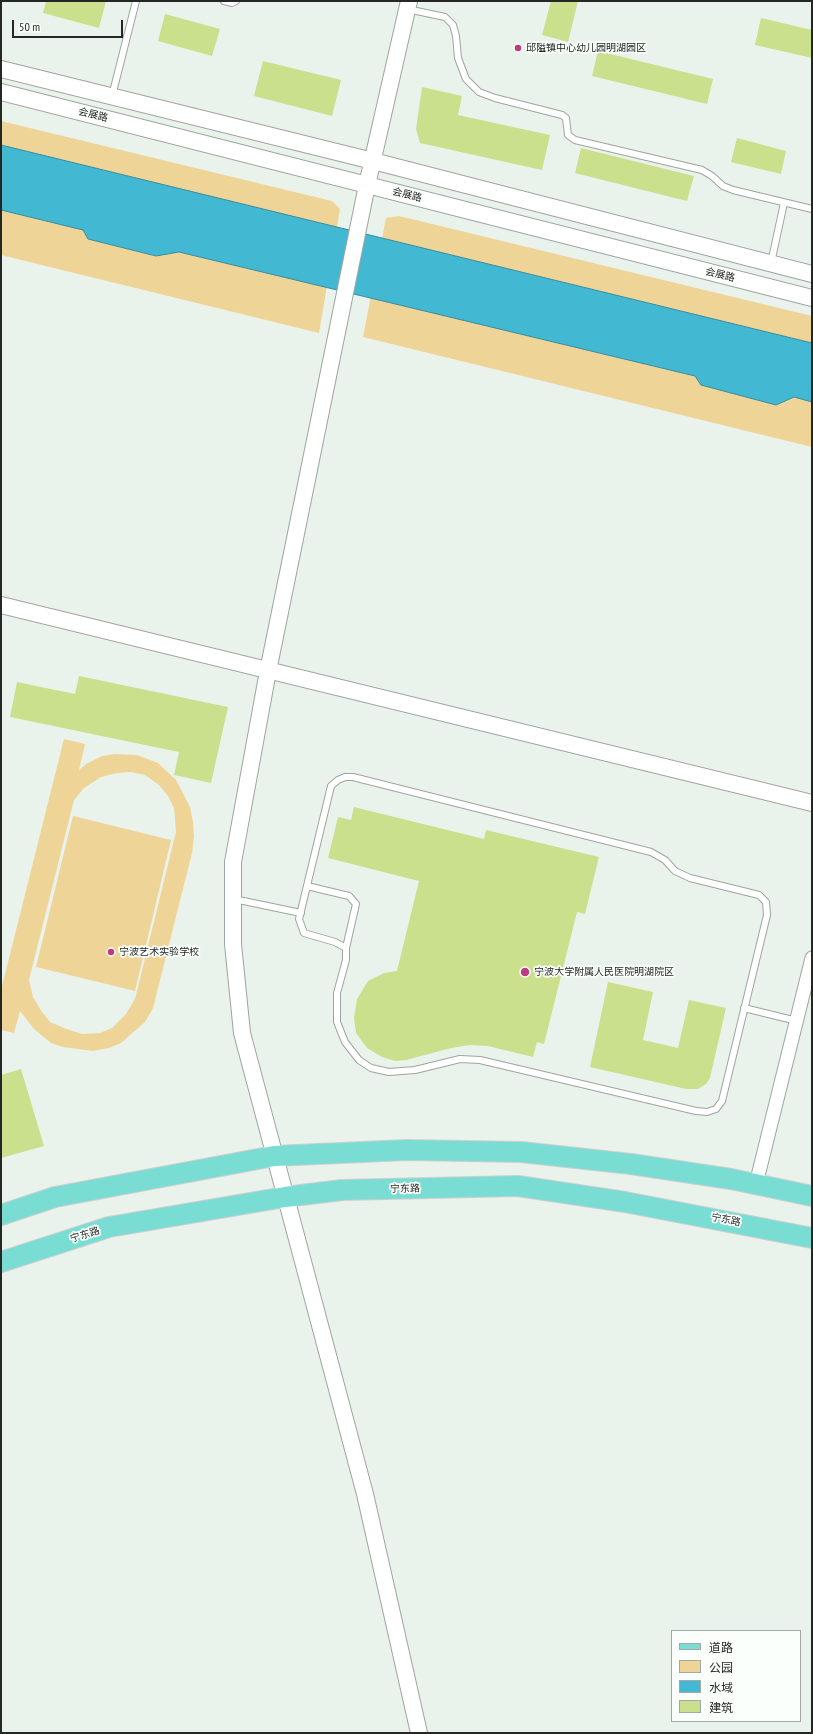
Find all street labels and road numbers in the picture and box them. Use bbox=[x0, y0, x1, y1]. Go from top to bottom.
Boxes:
street label: 会展路 bbox=[77, 106, 109, 124]
street label: 会展路 bbox=[391, 186, 423, 204]
street label: 会展路 bbox=[704, 266, 736, 284]
street label: 宁东路 bbox=[390, 1183, 420, 1195]
street label: 宁东路 bbox=[710, 1211, 742, 1229]
street label: 宁东路 bbox=[69, 1225, 101, 1245]

